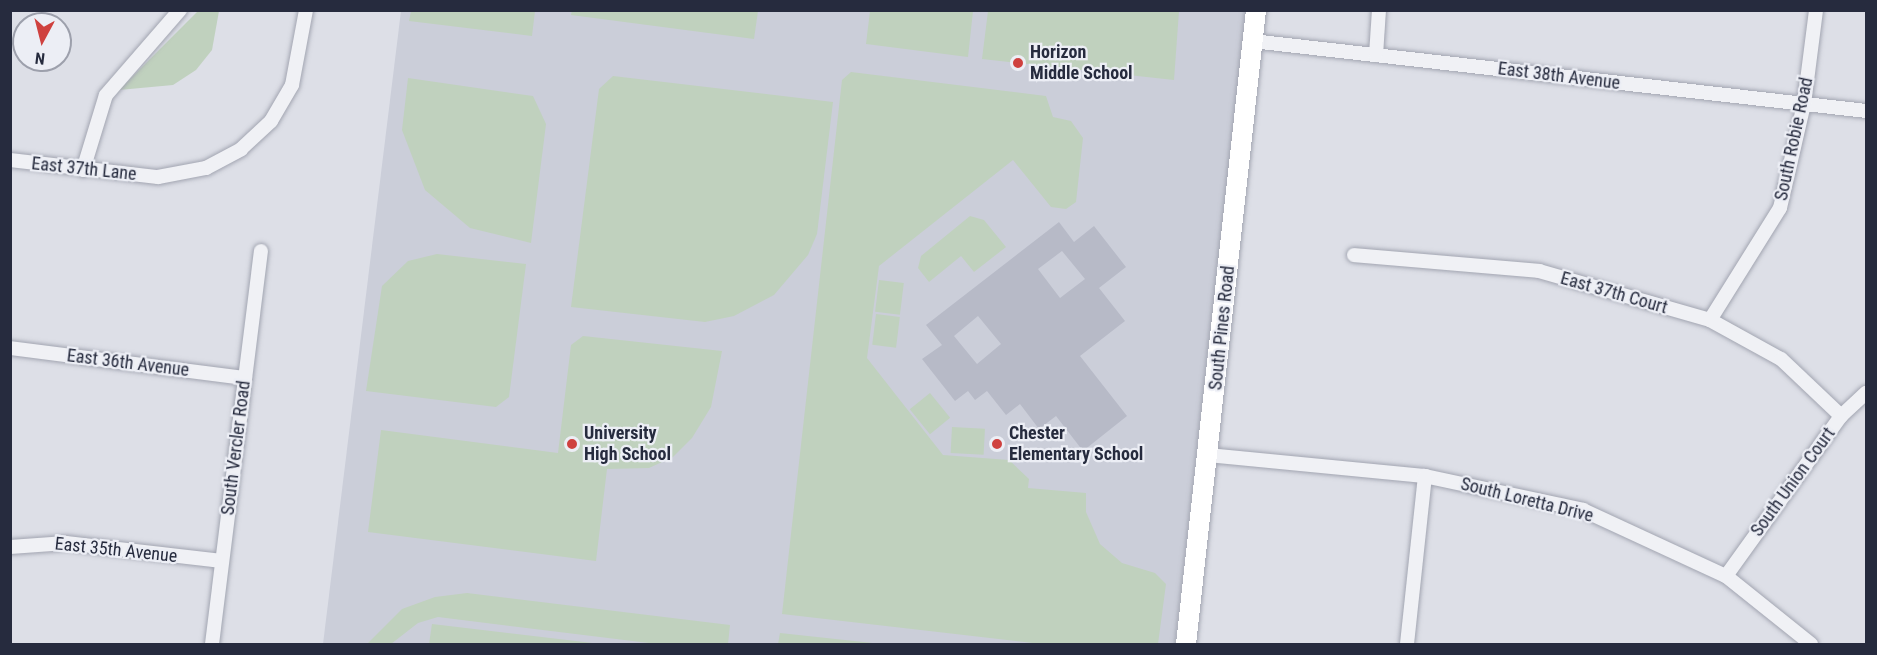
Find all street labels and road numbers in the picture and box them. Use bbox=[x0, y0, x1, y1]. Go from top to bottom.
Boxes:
street label: East 38th Avenue bbox=[1497, 58, 1621, 94]
street label: South Robie Road bbox=[1770, 75, 1818, 203]
street label: East 37th Lane bbox=[30, 153, 138, 185]
street label: South Pines Road bbox=[1205, 265, 1239, 391]
street label: East 37th Court bbox=[1558, 267, 1670, 319]
street label: East 36th Avenue bbox=[66, 345, 190, 381]
street label: South Vercler Road bbox=[217, 380, 255, 516]
street label: South Union Court bbox=[1746, 423, 1840, 541]
street label: South Loretta Drive bbox=[1458, 473, 1596, 527]
street label: East 35th Avenue bbox=[54, 533, 178, 567]

